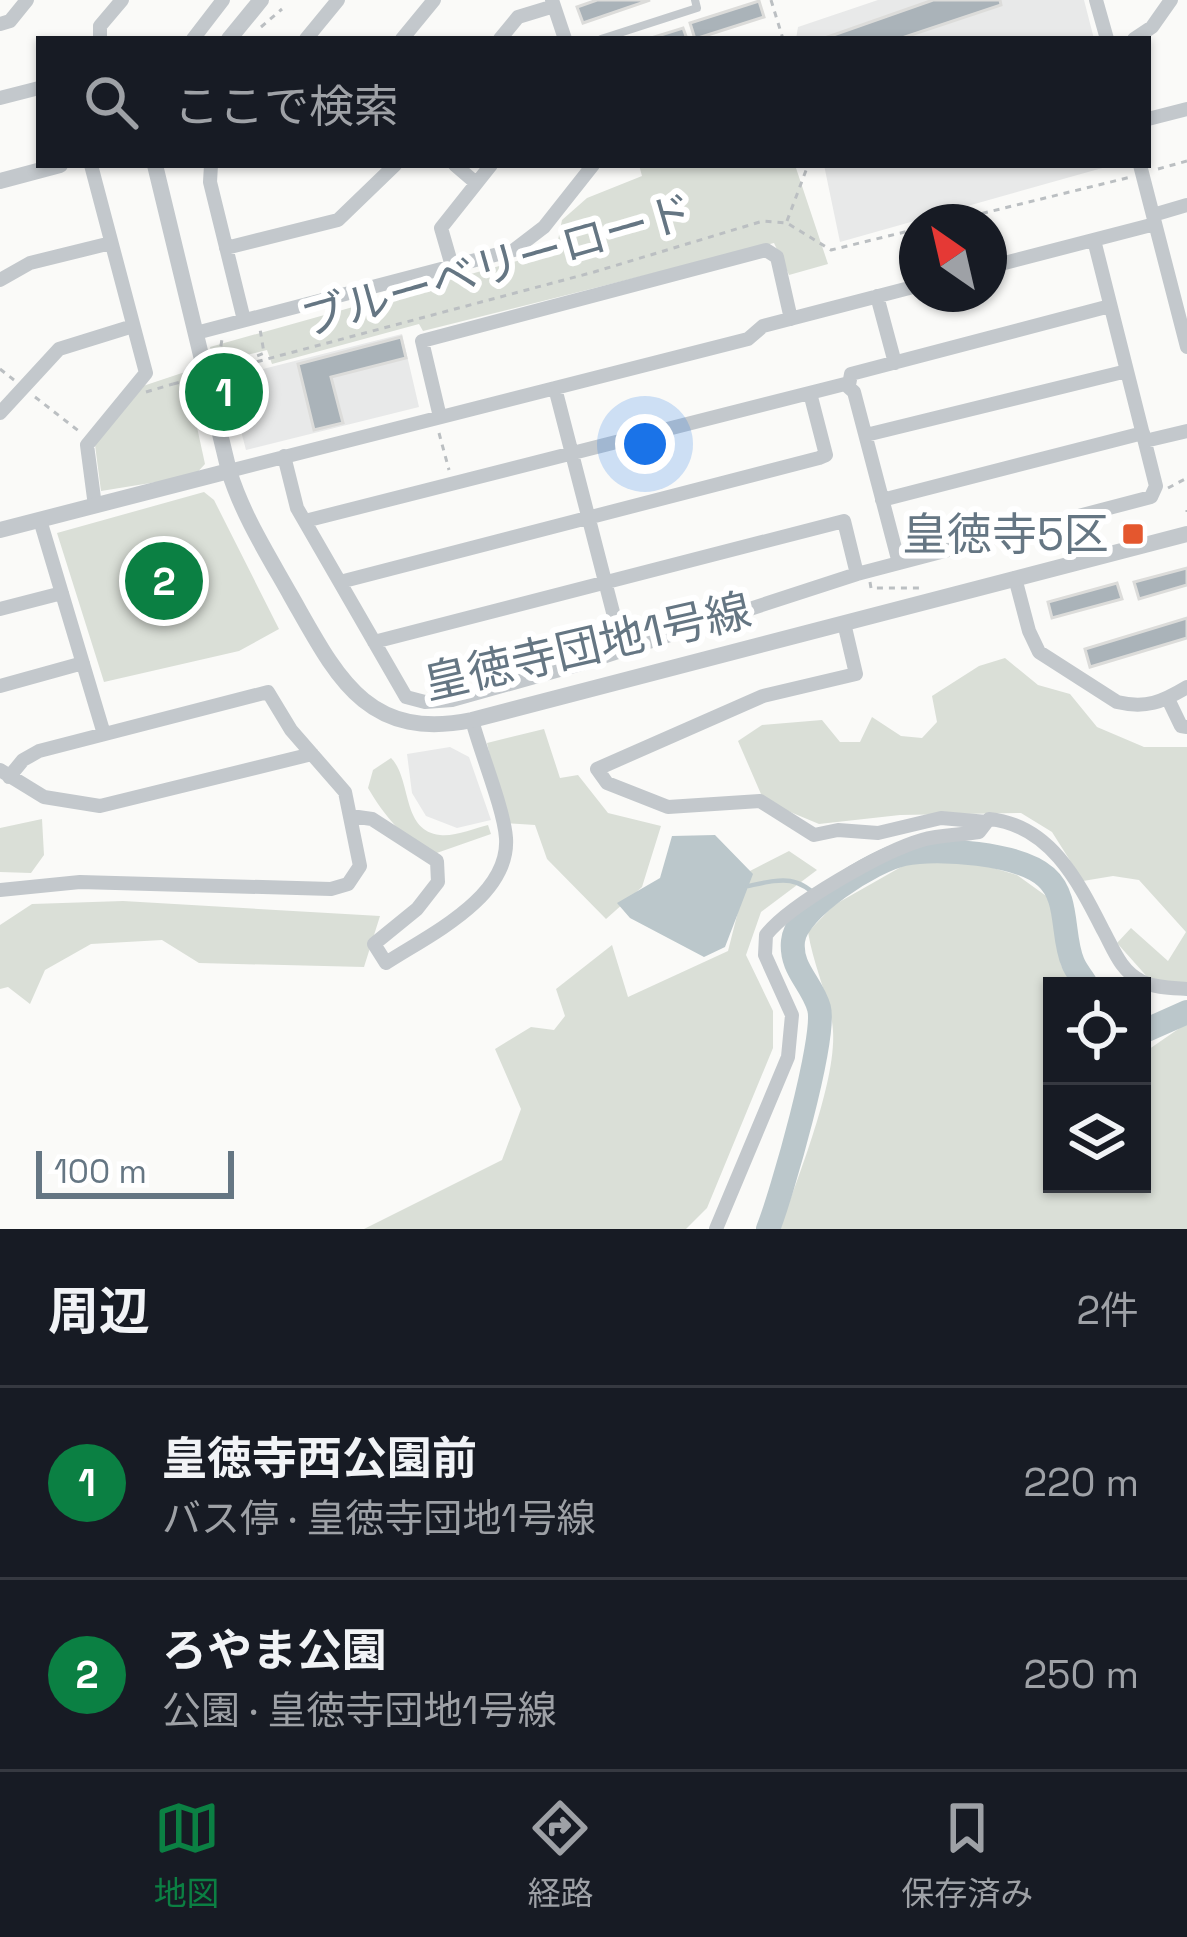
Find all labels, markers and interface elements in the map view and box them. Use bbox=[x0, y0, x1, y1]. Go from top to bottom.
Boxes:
search box bbox=[36, 36, 1151, 168]
icon: search bbox=[78, 69, 144, 135]
text: ここで検索 bbox=[174, 78, 399, 135]
street label: ブルーベリーロード bbox=[295, 182, 700, 349]
north arrow bbox=[899, 204, 1007, 312]
pin: 1 bbox=[185, 347, 263, 437]
your location bbox=[615, 414, 675, 474]
place label: 皇徳寺5区 bbox=[902, 506, 1109, 563]
marker: 皇徳寺5区 bbox=[1120, 521, 1146, 547]
pin: 2 bbox=[125, 536, 203, 626]
street label: 皇徳寺団地1号線 bbox=[418, 581, 756, 712]
map controls bbox=[1043, 977, 1151, 1193]
button: locate bbox=[1043, 977, 1151, 1085]
button: layers bbox=[1043, 1085, 1151, 1193]
scale bar bbox=[36, 1145, 234, 1198]
text: 100 m bbox=[54, 1151, 147, 1193]
text: 周辺 bbox=[48, 1279, 150, 1344]
text: 2件 bbox=[1076, 1286, 1139, 1335]
text: 皇徳寺西公園前 bbox=[162, 1430, 477, 1487]
text: 1 bbox=[78, 1458, 96, 1507]
text: 220 m bbox=[1023, 1458, 1139, 1507]
text: バス停 · 皇徳寺団地1号線 bbox=[162, 1494, 596, 1543]
text: ろやま公園 bbox=[162, 1622, 387, 1679]
text: 2 bbox=[75, 1650, 99, 1699]
text: 250 m bbox=[1024, 1650, 1139, 1699]
text: 公園 · 皇徳寺団地1号線 bbox=[162, 1686, 557, 1735]
tab: 地図 bbox=[154, 1795, 220, 1915]
tab: 経路 bbox=[527, 1795, 593, 1915]
tab: 保存済み bbox=[901, 1795, 1033, 1915]

